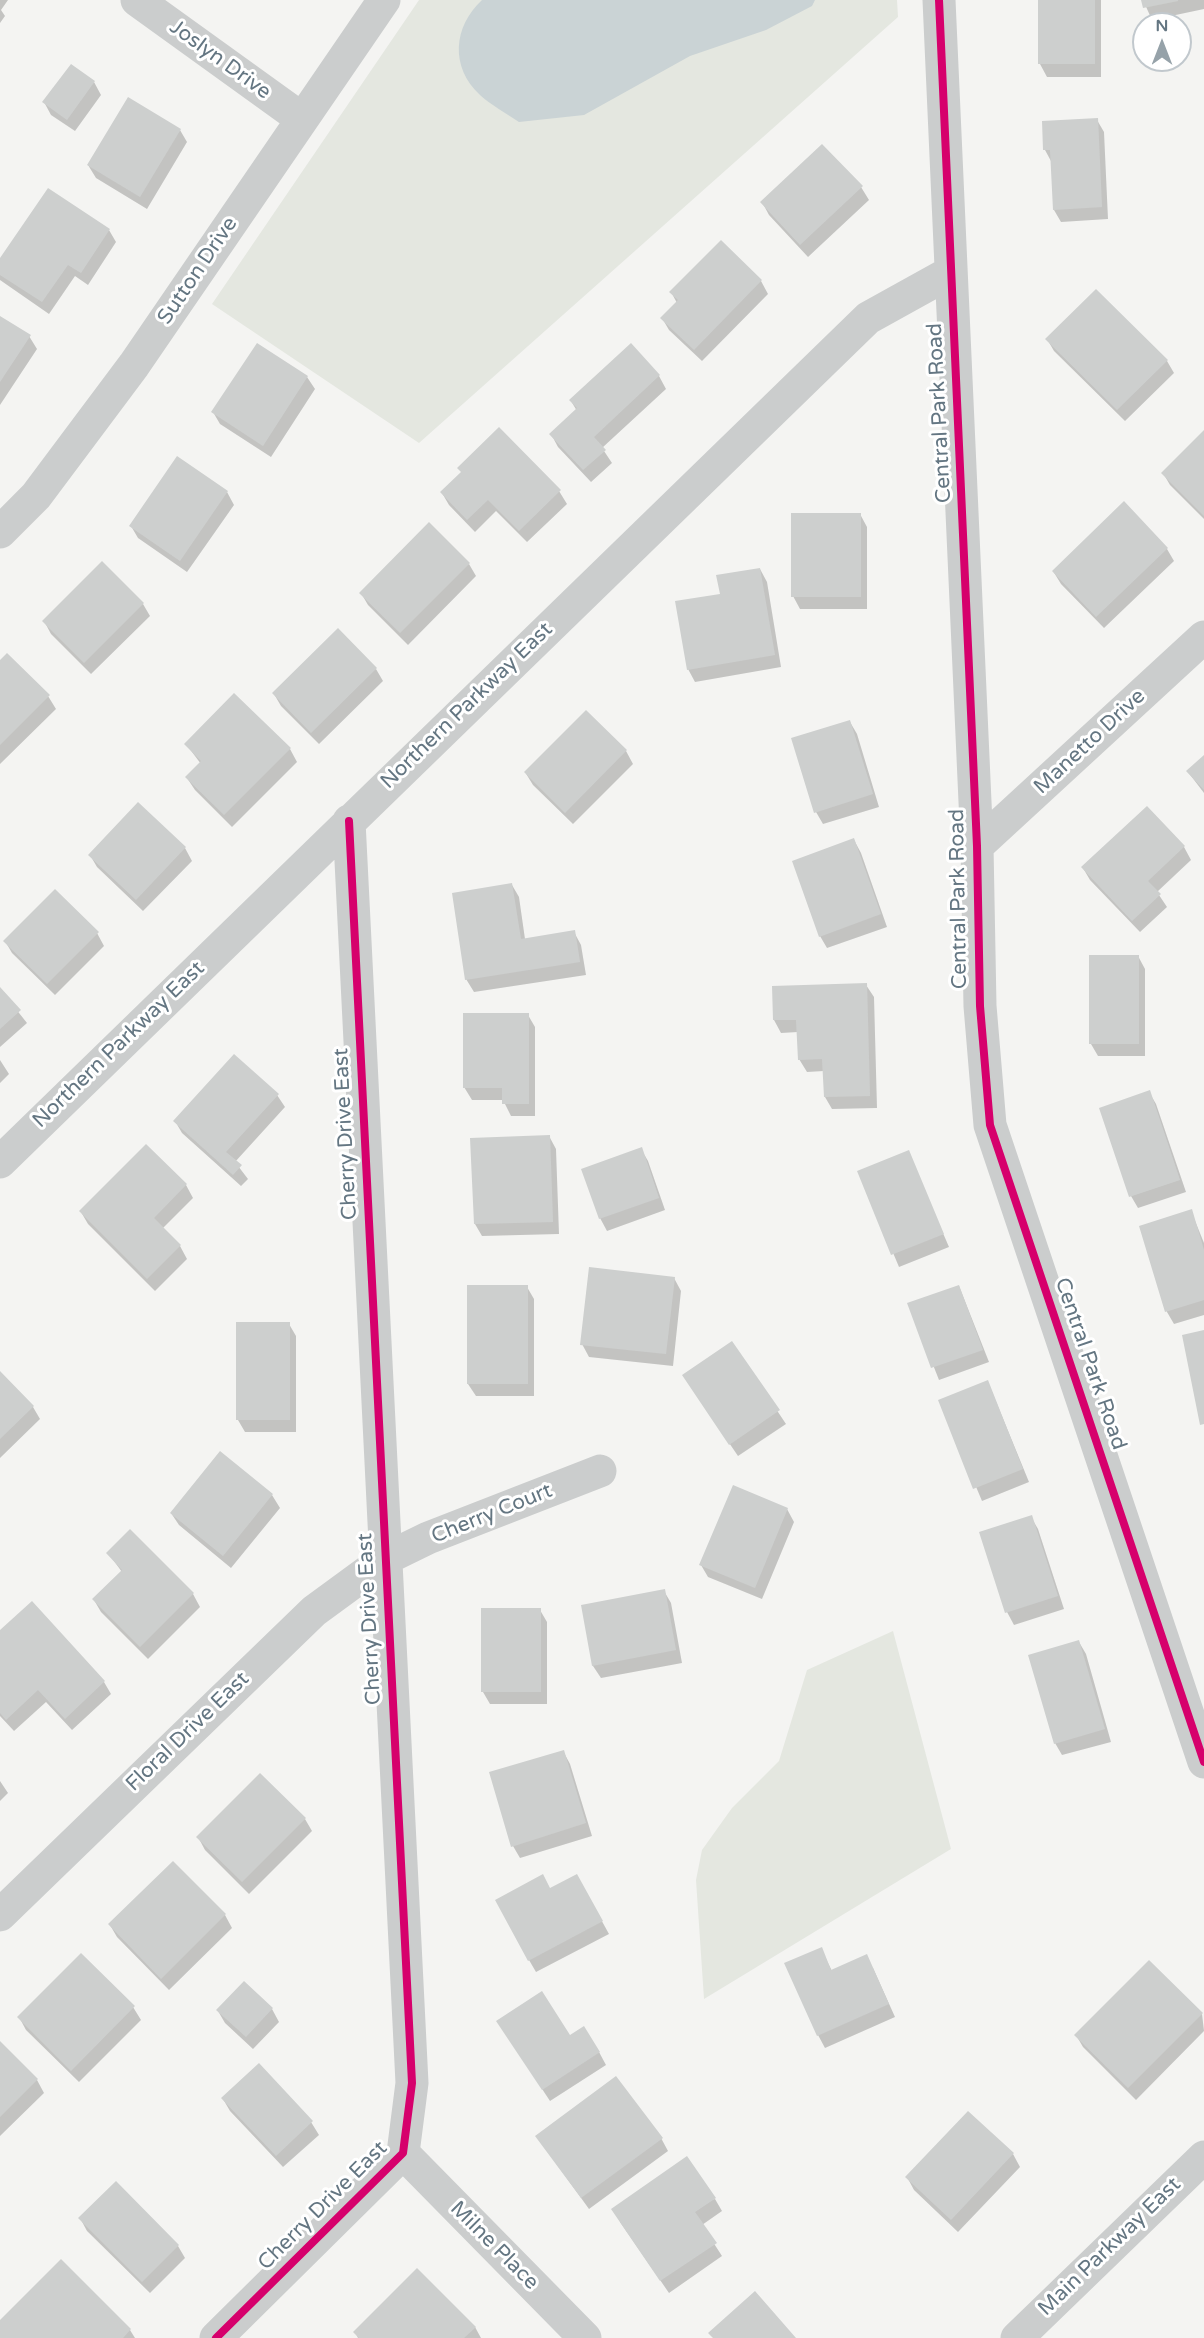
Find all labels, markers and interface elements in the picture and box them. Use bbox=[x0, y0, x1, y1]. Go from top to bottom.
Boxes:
north arrow bbox=[1132, 12, 1192, 72]
street label: Joslyn Drive bbox=[164, 15, 276, 105]
text: N bbox=[1156, 16, 1168, 36]
street label: Sutton Drive bbox=[153, 212, 243, 330]
street label: Central Park Road bbox=[923, 322, 957, 504]
street label: Northern Parkway East bbox=[376, 617, 558, 795]
street label: Manetto Drive bbox=[1029, 684, 1151, 800]
street label: Central Park Road bbox=[945, 809, 973, 989]
street label: Northern Parkway East bbox=[28, 956, 210, 1134]
street label: Cherry Drive East bbox=[329, 1047, 363, 1221]
street label: Central Park Road bbox=[1049, 1275, 1131, 1453]
street label: Cherry Court bbox=[428, 1478, 556, 1550]
street label: Cherry Drive East bbox=[353, 1532, 387, 1706]
street label: Floral Drive East bbox=[121, 1667, 255, 1797]
street label: Cherry Drive East bbox=[253, 2136, 393, 2276]
street label: Main Parkway East bbox=[1034, 2173, 1186, 2321]
street label: Milne Place bbox=[445, 2197, 543, 2295]

